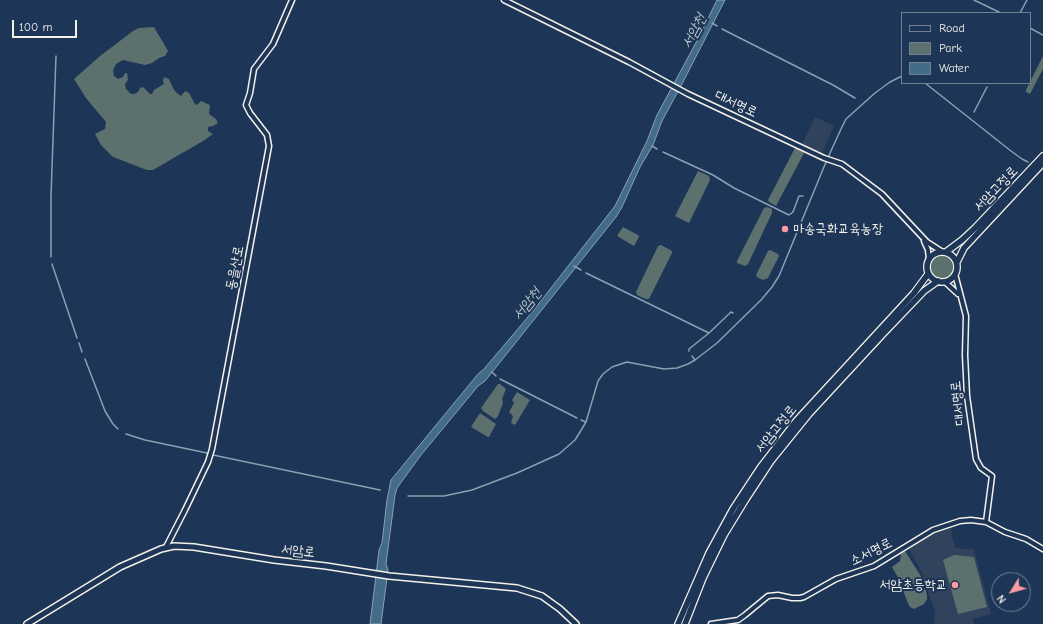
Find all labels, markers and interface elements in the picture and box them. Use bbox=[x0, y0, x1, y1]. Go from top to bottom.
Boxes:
water label: 서암천 bbox=[678, 11, 710, 51]
scale bar bbox=[14, 12, 79, 38]
legend bbox=[901, 12, 1031, 84]
text: 100 m bbox=[19, 20, 52, 34]
text: Road bbox=[939, 21, 965, 35]
text: Park bbox=[939, 41, 962, 55]
text: Water bbox=[939, 61, 969, 75]
street label: 대서명로 bbox=[712, 87, 760, 121]
street label: 서암고정로 bbox=[970, 163, 1022, 215]
place label: 마송국화교육농장 bbox=[793, 221, 883, 237]
marker: 마송국화교육농장 bbox=[780, 224, 790, 234]
street label: 동을산로 bbox=[222, 244, 248, 292]
water label: 서암천 bbox=[509, 284, 545, 324]
street label: 대서명로 bbox=[947, 380, 969, 426]
street label: 서암고정로 bbox=[752, 402, 800, 456]
street label: 소서명로 bbox=[847, 535, 895, 569]
street label: 서암로 bbox=[280, 541, 316, 561]
north arrow bbox=[991, 572, 1031, 612]
place label: 서암초등학교 bbox=[879, 577, 947, 593]
marker: 서암초등학교 bbox=[950, 580, 960, 590]
text: N bbox=[994, 592, 1009, 606]

